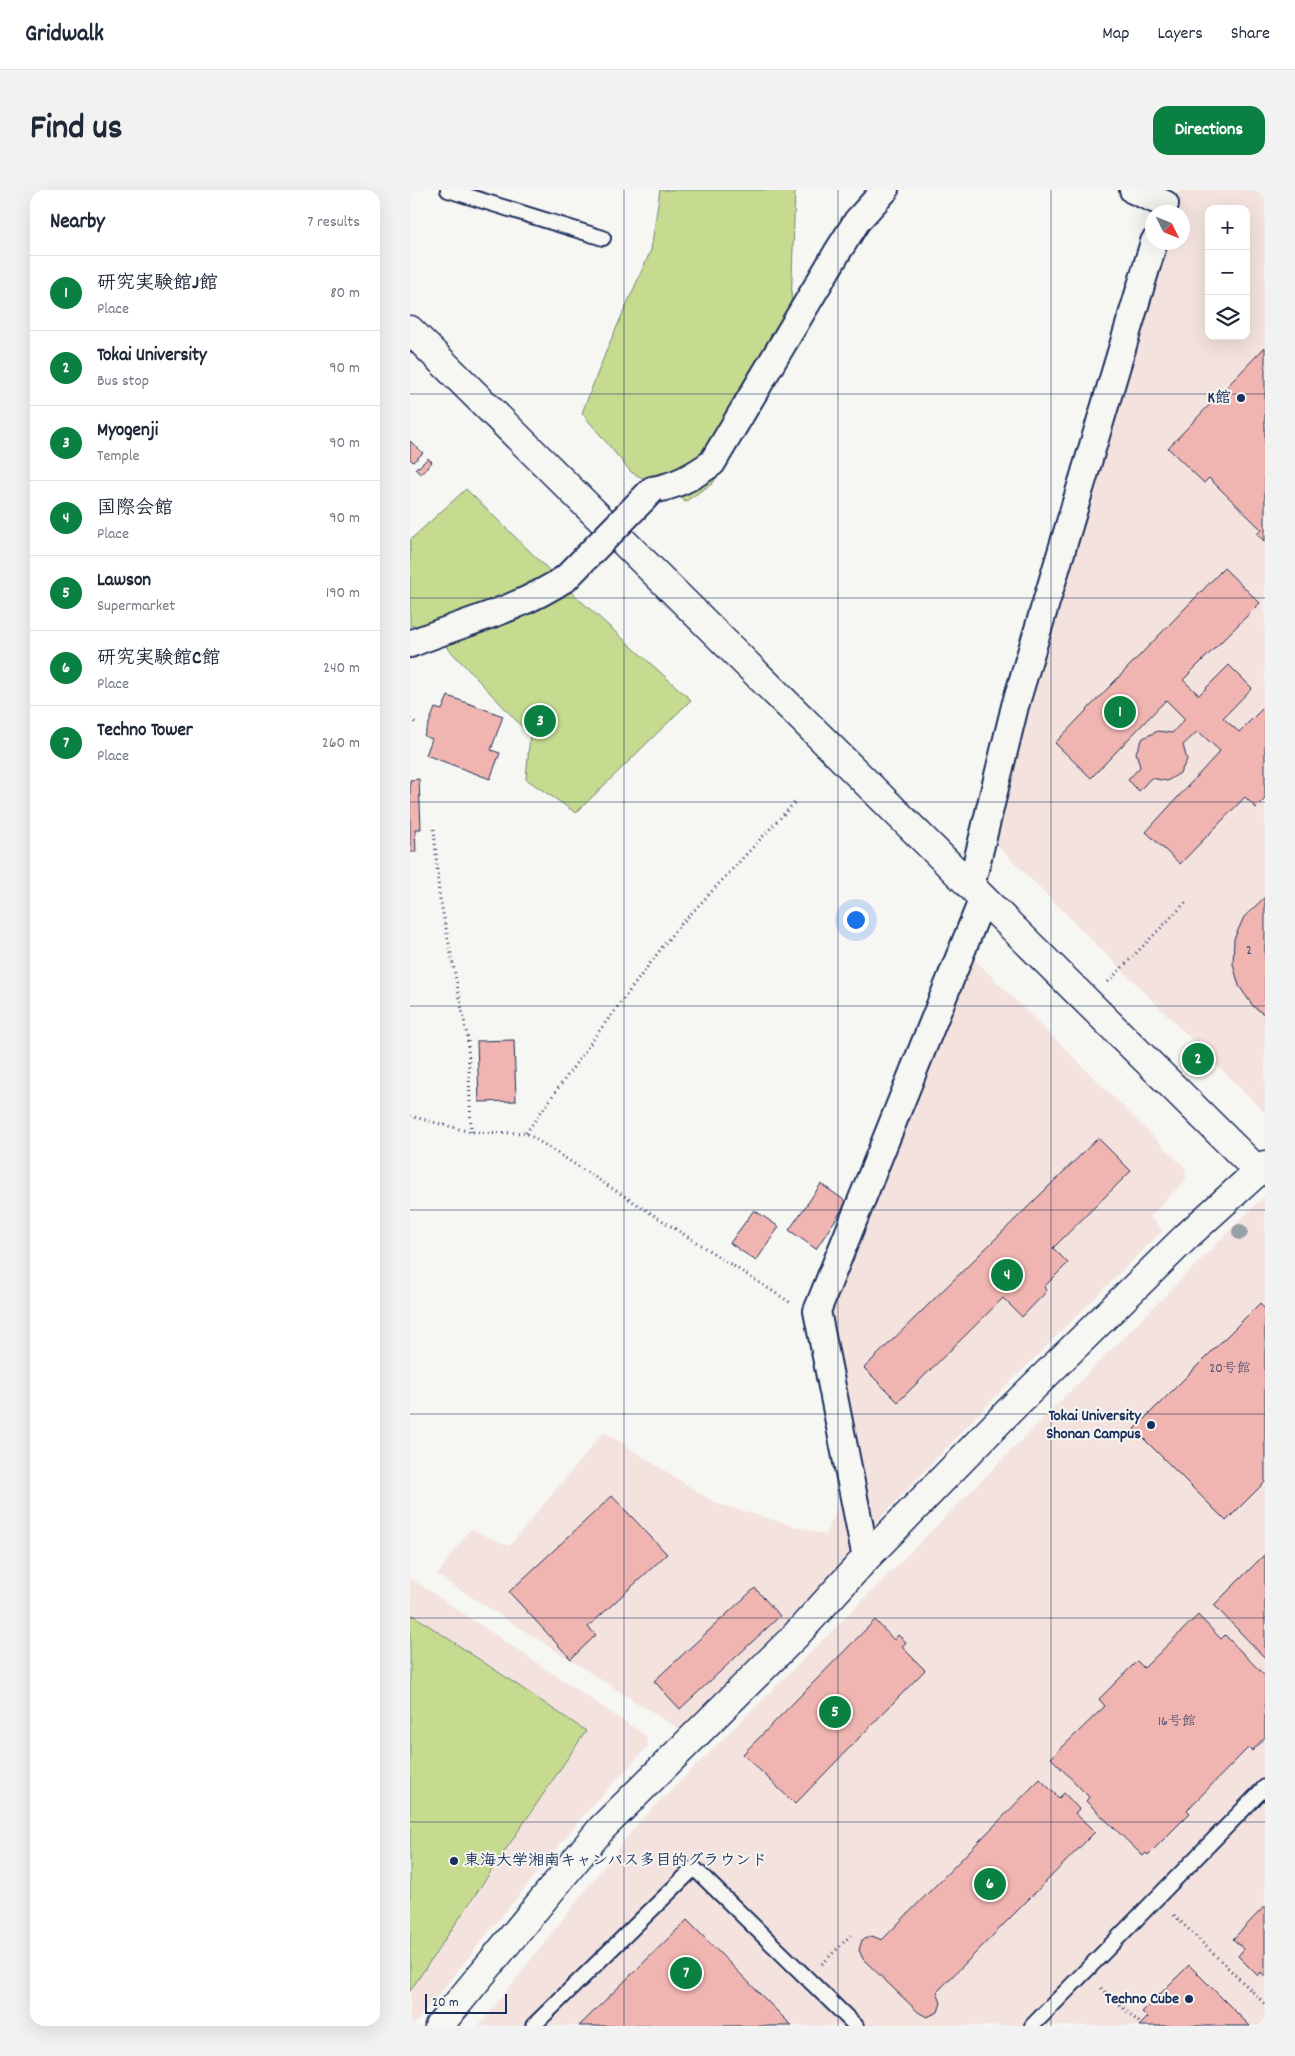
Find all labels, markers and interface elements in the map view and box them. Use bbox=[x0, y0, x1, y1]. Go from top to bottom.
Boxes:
text: Gridwalk bbox=[25, 18, 104, 52]
text: Map bbox=[1102, 22, 1129, 47]
text: Layers bbox=[1157, 22, 1203, 47]
text: Share bbox=[1231, 22, 1270, 47]
text: Find us bbox=[30, 105, 122, 155]
button: Directions bbox=[1153, 106, 1265, 155]
north arrow bbox=[1145, 205, 1190, 250]
map controls bbox=[1205, 205, 1250, 340]
button: + bbox=[1205, 205, 1250, 250]
text: Nearby bbox=[50, 208, 105, 238]
text: 7 results bbox=[307, 211, 360, 234]
button: − bbox=[1205, 250, 1250, 295]
text: 研究実験館J館 bbox=[97, 271, 218, 298]
text: 1 bbox=[64, 282, 68, 305]
text: 80 m bbox=[330, 282, 360, 305]
button: layers bbox=[1205, 295, 1250, 340]
text: Place bbox=[97, 298, 129, 321]
text: Tokai University bbox=[97, 343, 207, 370]
text: 2 bbox=[63, 357, 70, 380]
text: 90 m bbox=[329, 357, 360, 380]
text: Bus stop bbox=[97, 370, 149, 393]
place label: K館 bbox=[1208, 387, 1231, 410]
marker: K館 bbox=[1235, 392, 1247, 404]
text: Myogenji bbox=[97, 418, 158, 445]
text: 3 bbox=[62, 432, 70, 455]
text: 90 m bbox=[329, 432, 360, 455]
text: Temple bbox=[97, 445, 140, 468]
text: 国際会館 bbox=[97, 496, 173, 523]
text: 4 bbox=[63, 507, 69, 530]
text: 90 m bbox=[329, 507, 360, 530]
text: Place bbox=[97, 523, 129, 546]
text: Lawson bbox=[97, 568, 151, 595]
text: 5 bbox=[62, 582, 70, 605]
text: 190 m bbox=[326, 582, 360, 605]
text: Supermarket bbox=[97, 595, 175, 618]
text: 研究実験館C館 bbox=[97, 646, 220, 673]
text: 6 bbox=[62, 657, 70, 680]
text: 240 m bbox=[323, 657, 360, 680]
text: Place bbox=[97, 673, 129, 696]
pin: 1 bbox=[1104, 693, 1136, 731]
pin: 3 bbox=[524, 702, 556, 740]
text: Techno Tower bbox=[97, 718, 193, 745]
text: 7 bbox=[63, 732, 69, 755]
text: 260 m bbox=[322, 732, 360, 755]
text: Place bbox=[97, 745, 129, 768]
your location bbox=[843, 907, 869, 933]
house number: 2 bbox=[1246, 941, 1252, 961]
pin: 2 bbox=[1182, 1040, 1214, 1078]
pin: 4 bbox=[991, 1256, 1023, 1294]
house number: 20号館 bbox=[1209, 1359, 1251, 1379]
place label: Tokai University Shonan Campus bbox=[1046, 1405, 1143, 1446]
marker: Tokai University Shonan Campus bbox=[1145, 1419, 1157, 1431]
pin: 5 bbox=[819, 1693, 851, 1731]
house number: 16号館 bbox=[1158, 1712, 1196, 1732]
place label: 東海大学湘南キャンパス多目的グラウンド bbox=[464, 1850, 767, 1873]
marker: 東海大学湘南キャンパス多目的グラウンド bbox=[448, 1855, 460, 1867]
pin: 6 bbox=[974, 1865, 1006, 1903]
pin: 7 bbox=[670, 1954, 702, 1992]
place label: Techno Cube bbox=[1105, 1988, 1179, 2011]
scale bar bbox=[425, 1991, 508, 2014]
text: 20 m bbox=[432, 1993, 459, 2013]
marker: Techno Cube bbox=[1183, 1993, 1195, 2005]

